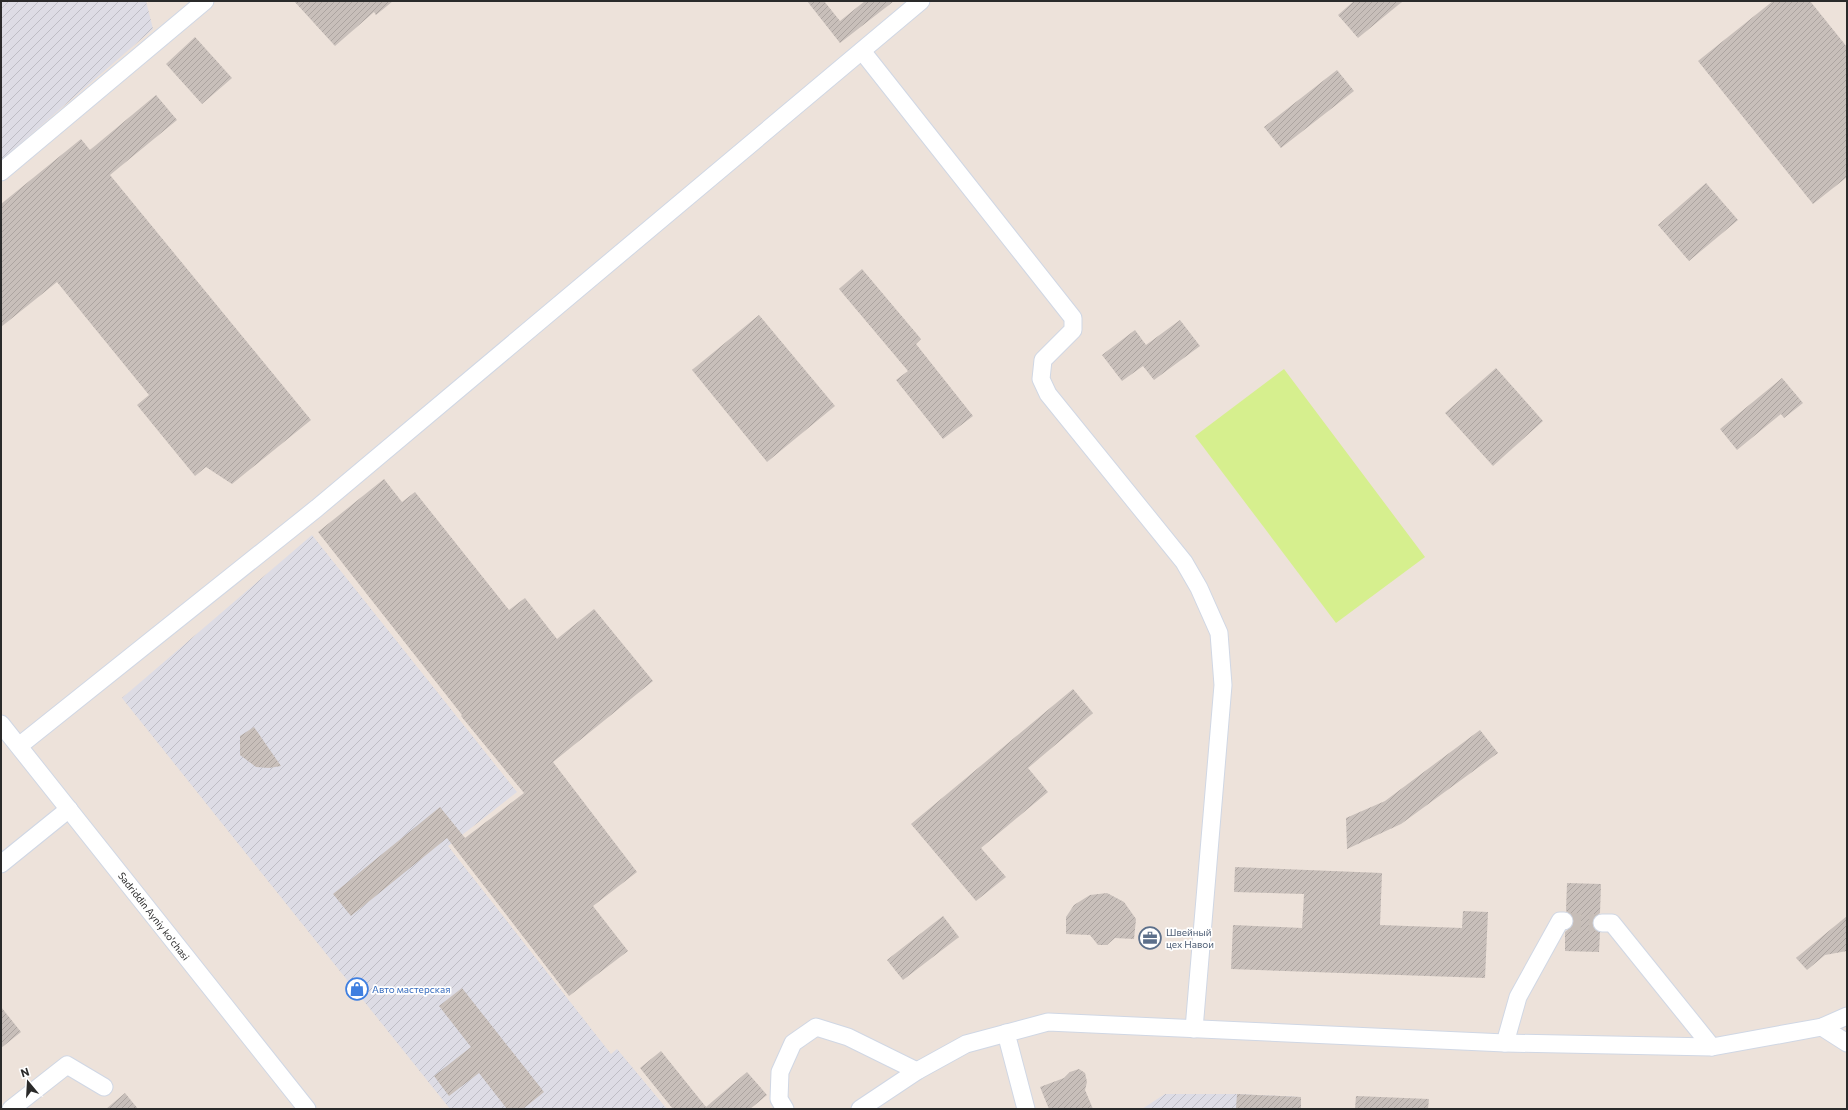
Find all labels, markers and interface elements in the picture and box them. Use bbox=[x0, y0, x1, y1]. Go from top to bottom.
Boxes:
street label: Sadriddin Ayniy ko'chasi bbox=[116, 870, 192, 962]
office icon: Швейный цех Навои bbox=[1137, 925, 1163, 951]
place label: Швейный цех Навои bbox=[1166, 926, 1214, 950]
shop icon: Авто мастерская bbox=[344, 976, 370, 1002]
place label: Авто мастерская bbox=[372, 983, 450, 995]
north arrow bbox=[8, 1062, 48, 1102]
text: N bbox=[19, 1065, 31, 1079]

